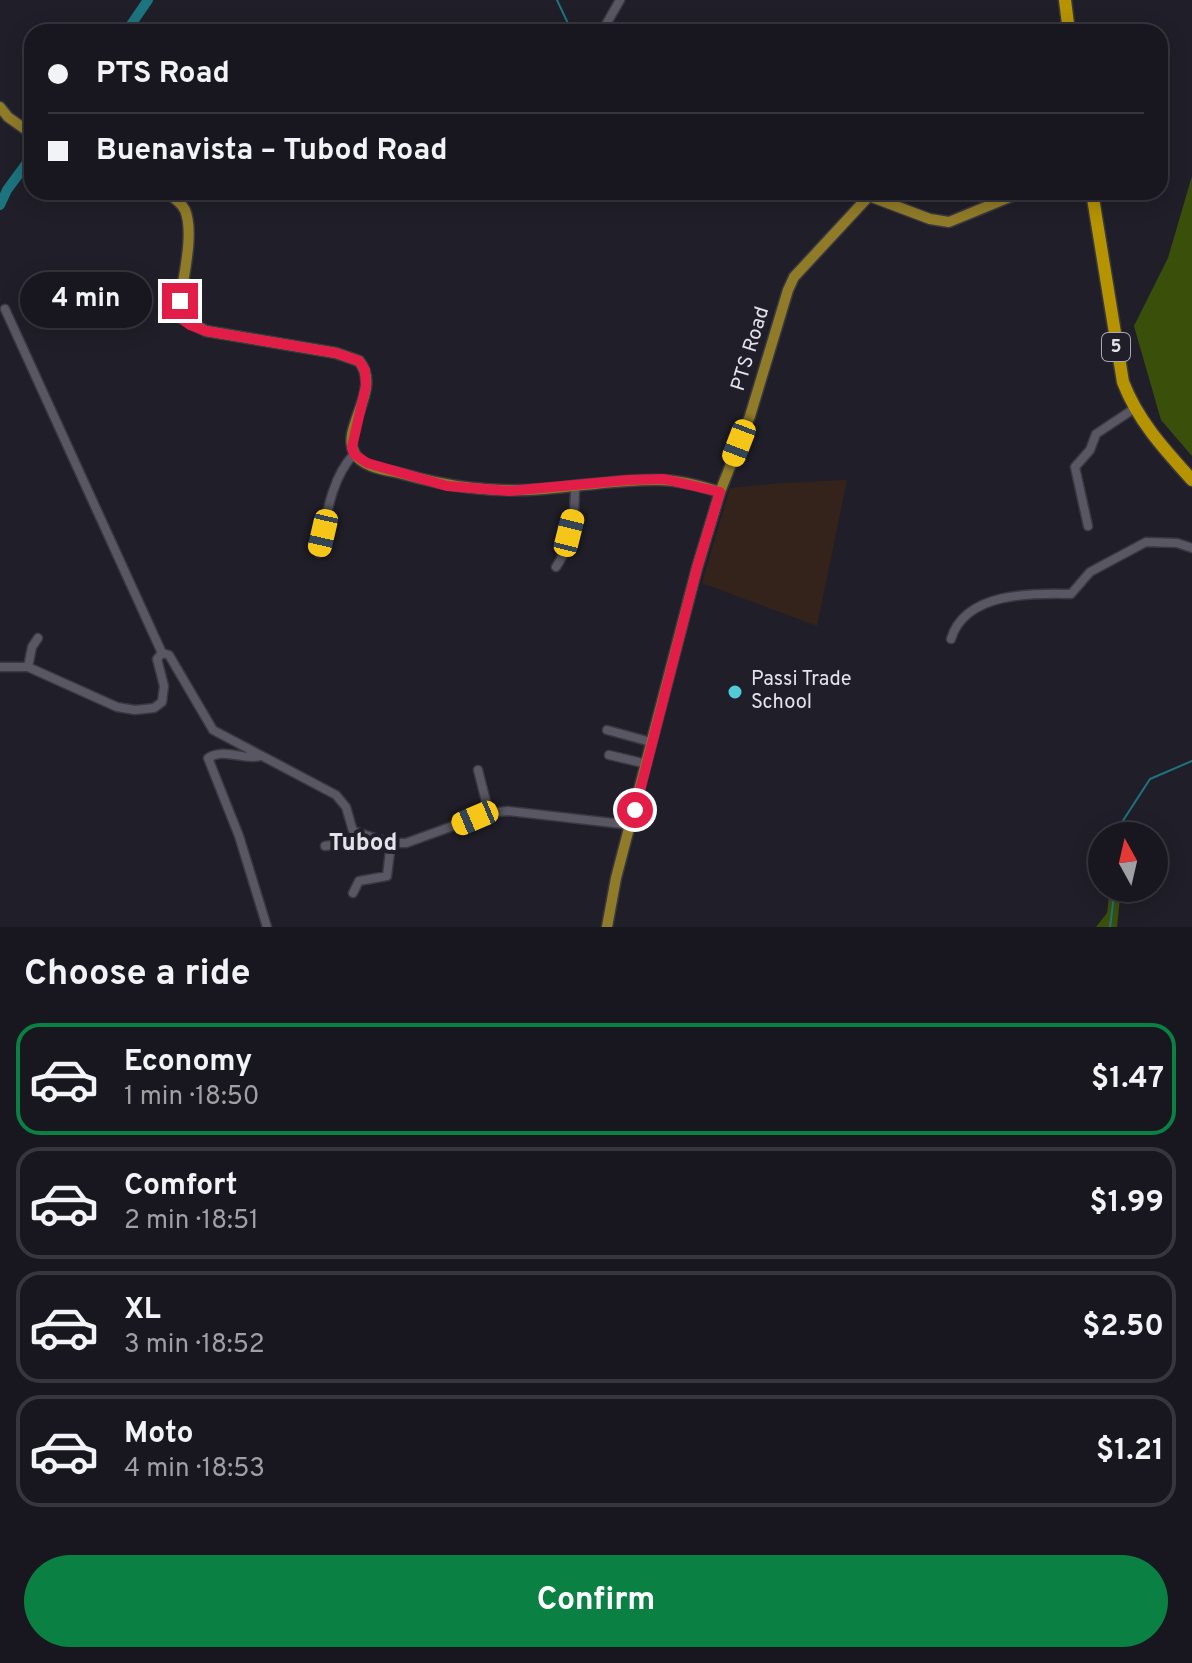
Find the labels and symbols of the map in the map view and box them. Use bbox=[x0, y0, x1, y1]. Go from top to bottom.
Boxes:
callout: 4 min bbox=[20, 273, 152, 329]
route end bbox=[162, 283, 198, 319]
street label: PTS Road bbox=[726, 304, 776, 394]
road number: 5 bbox=[1102, 333, 1130, 361]
car bbox=[719, 416, 759, 470]
car bbox=[306, 507, 340, 559]
car bbox=[552, 507, 586, 559]
place label: Passi Trade School bbox=[751, 667, 852, 716]
marker: Passi Trade School bbox=[726, 683, 744, 701]
route start bbox=[617, 792, 653, 828]
car bbox=[448, 798, 502, 838]
north arrow bbox=[1088, 822, 1168, 902]
district label: Tubod bbox=[329, 829, 397, 859]

